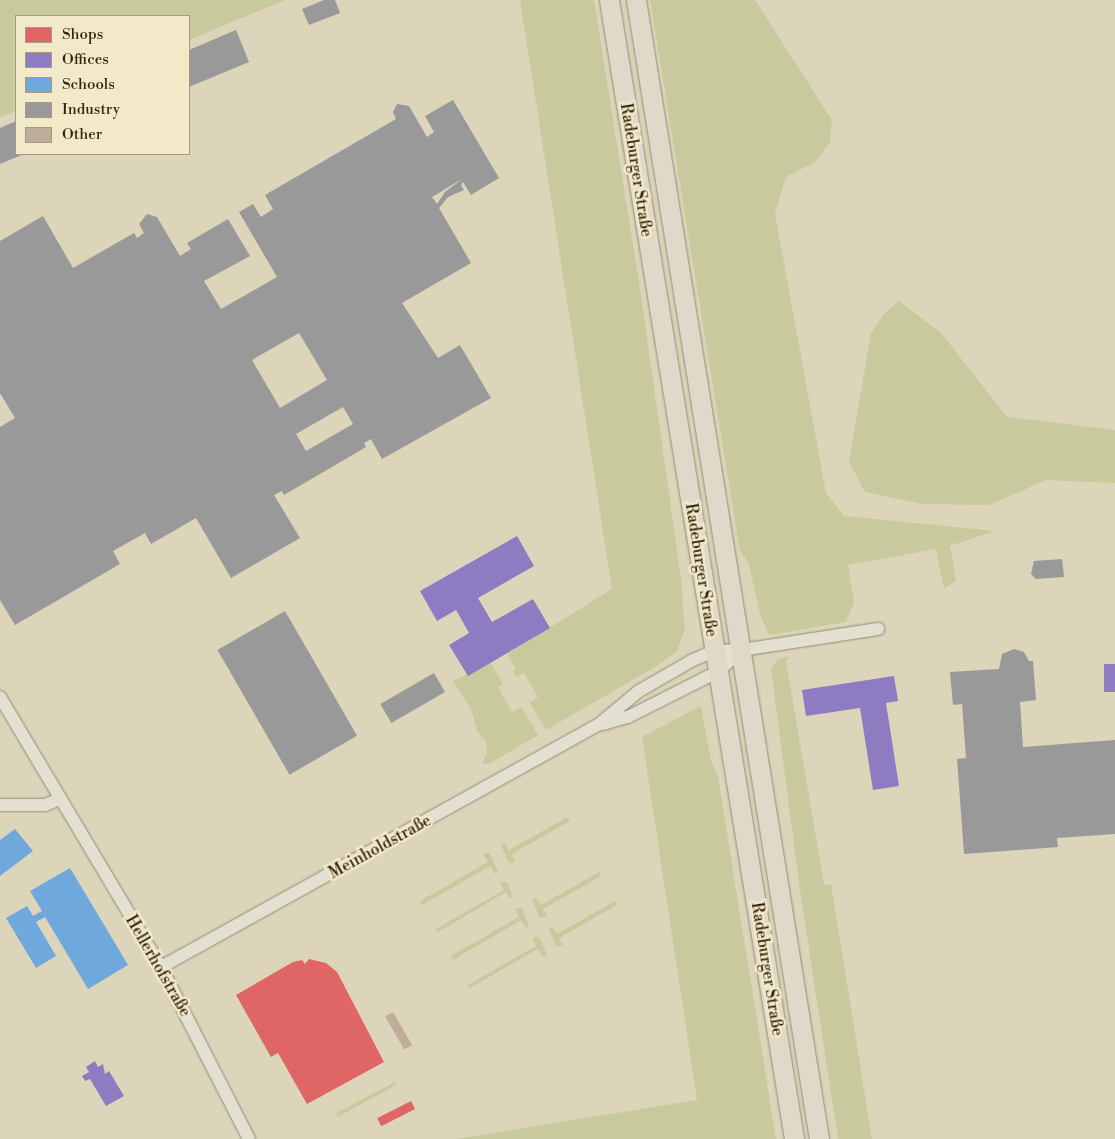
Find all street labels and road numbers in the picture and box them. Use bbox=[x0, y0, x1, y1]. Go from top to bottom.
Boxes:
street label: Radeburger Straße bbox=[616, 102, 656, 238]
street label: Radeburger Straße bbox=[681, 502, 721, 638]
street label: Meinholdstraße bbox=[325, 811, 435, 883]
street label: Radeburger Straße bbox=[747, 901, 787, 1037]
street label: Hellerhofstraße bbox=[121, 912, 195, 1020]

